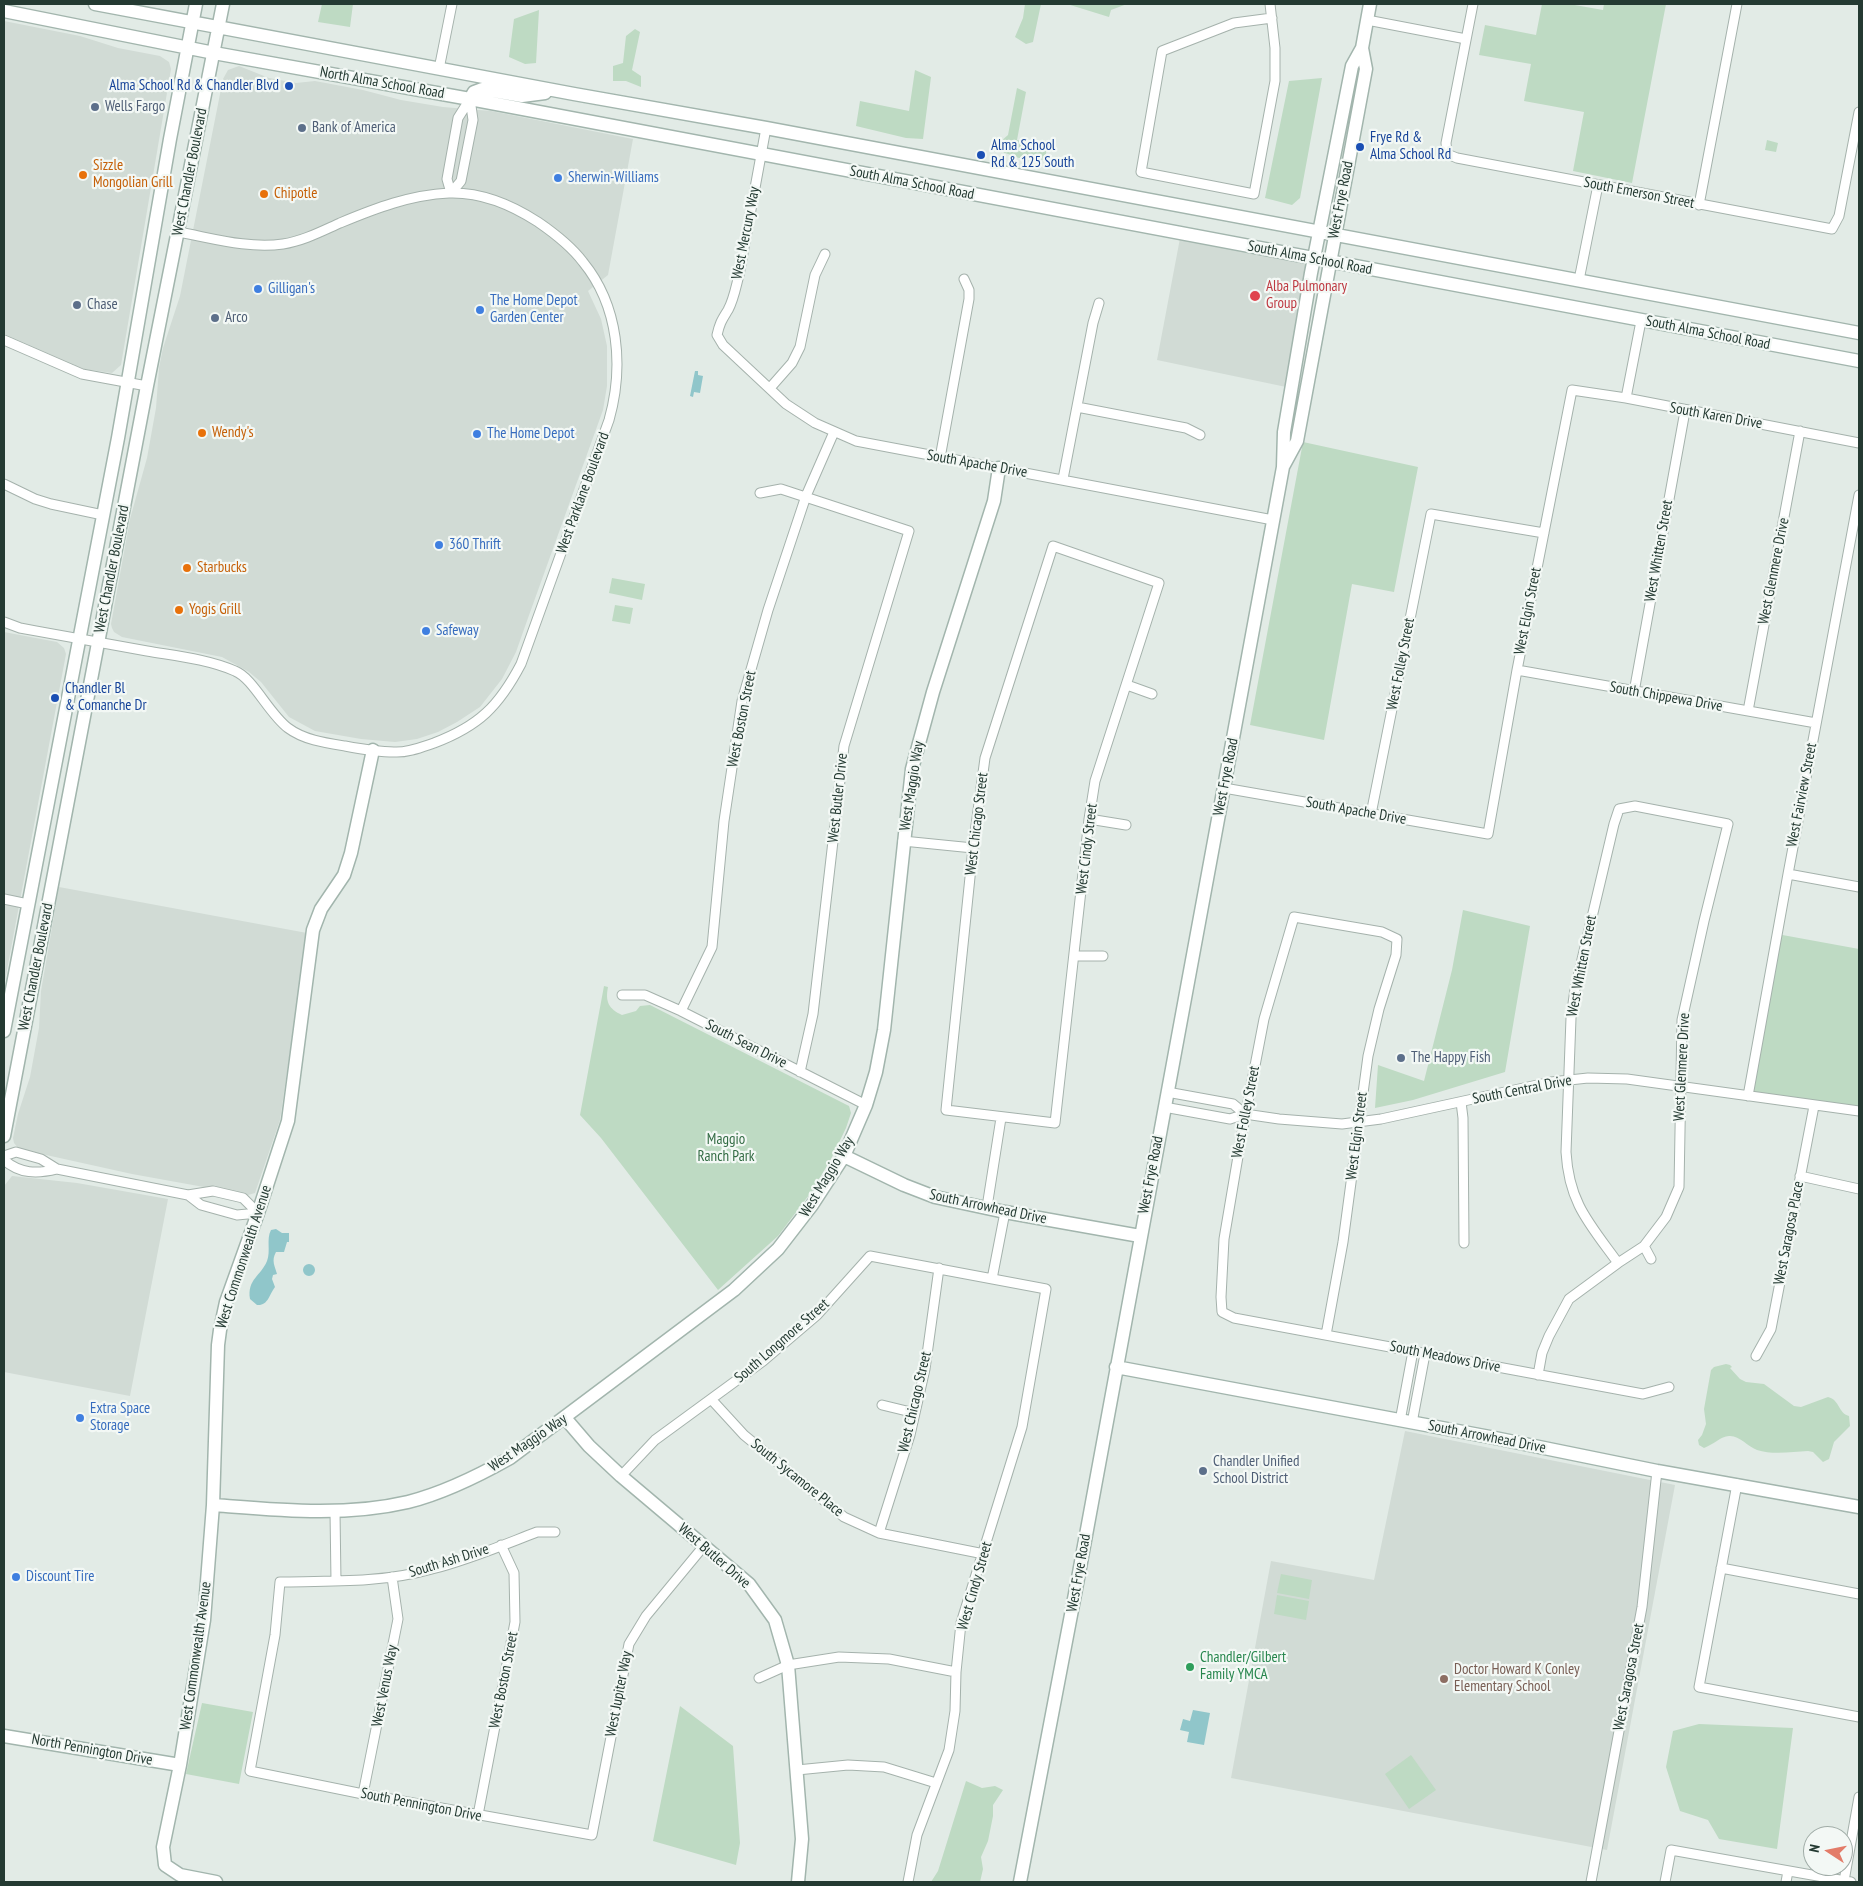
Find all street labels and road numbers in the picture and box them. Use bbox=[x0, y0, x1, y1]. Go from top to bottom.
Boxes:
street label: North Alma School Road bbox=[318, 63, 446, 103]
street label: West Chandler Boulevard bbox=[169, 107, 211, 237]
street label: West Frye Road bbox=[1325, 159, 1357, 241]
street label: South Alma School Road bbox=[848, 162, 976, 204]
street label: South Emerson Street bbox=[1582, 173, 1696, 213]
street label: West Mercury Way bbox=[728, 185, 764, 281]
street label: South Alma School Road bbox=[1246, 237, 1374, 279]
street label: South Alma School Road bbox=[1644, 312, 1772, 354]
street label: South Karen Drive bbox=[1668, 399, 1764, 433]
street label: West Parklane Boulevard bbox=[553, 430, 613, 556]
street label: South Apache Drive bbox=[925, 446, 1029, 482]
street label: West Whitten Street bbox=[1641, 499, 1677, 603]
street label: West Chandler Boulevard bbox=[91, 504, 133, 634]
street label: West Glenmere Drive bbox=[1755, 516, 1793, 626]
street label: West Elgin Street bbox=[1511, 566, 1545, 656]
street label: West Folley Street bbox=[1383, 616, 1419, 712]
street label: West Boston Street bbox=[724, 669, 760, 769]
street label: South Chippewa Drive bbox=[1608, 678, 1724, 716]
street label: West Frye Road bbox=[1210, 736, 1242, 818]
street label: West Maggio Way bbox=[896, 740, 928, 832]
street label: West Fairview Street bbox=[1783, 741, 1821, 849]
street label: West Butler Drive bbox=[824, 752, 852, 844]
street label: West Chicago Street bbox=[962, 772, 992, 876]
street label: South Apache Drive bbox=[1304, 793, 1408, 829]
street label: West Cindy Street bbox=[1073, 803, 1101, 895]
street label: West Chandler Boulevard bbox=[15, 902, 57, 1032]
street label: West Whitten Street bbox=[1563, 914, 1601, 1018]
street label: West Glenmere Drive bbox=[1670, 1012, 1694, 1122]
street label: South Sean Drive bbox=[702, 1016, 790, 1072]
street label: West Folley Street bbox=[1228, 1064, 1264, 1160]
street label: South Central Drive bbox=[1471, 1072, 1573, 1108]
street label: West Elgin Street bbox=[1343, 1091, 1371, 1181]
street label: West Maggio Way bbox=[796, 1133, 858, 1221]
street label: West Frye Road bbox=[1135, 1134, 1167, 1216]
street label: West Saragosa Place bbox=[1770, 1180, 1808, 1286]
street label: West Commonwealth Avenue bbox=[212, 1183, 276, 1331]
street label: South Arrowhead Drive bbox=[928, 1186, 1048, 1228]
street label: South Longmore Street bbox=[731, 1295, 833, 1387]
street label: South Meadows Drive bbox=[1388, 1337, 1502, 1377]
street label: West Chicago Street bbox=[895, 1350, 935, 1454]
street label: West Maggio Way bbox=[485, 1410, 571, 1476]
street label: South Arrowhead Drive bbox=[1427, 1417, 1547, 1457]
street label: South Sycamore Place bbox=[747, 1435, 847, 1521]
street label: West Butler Drive bbox=[674, 1520, 754, 1592]
street label: West Frye Road bbox=[1063, 1533, 1095, 1613]
street label: South Ash Drive bbox=[407, 1540, 491, 1582]
street label: West Cindy Street bbox=[954, 1540, 996, 1632]
street label: West Commonwealth Avenue bbox=[177, 1581, 215, 1731]
street label: West Saragosa Street bbox=[1610, 1622, 1648, 1732]
street label: West Boston Street bbox=[486, 1630, 522, 1730]
street label: West Venus Way bbox=[368, 1644, 402, 1728]
street label: West Jupiter Way bbox=[602, 1650, 636, 1738]
street label: North Pennington Drive bbox=[30, 1731, 154, 1769]
street label: South Pennington Drive bbox=[359, 1784, 483, 1826]

